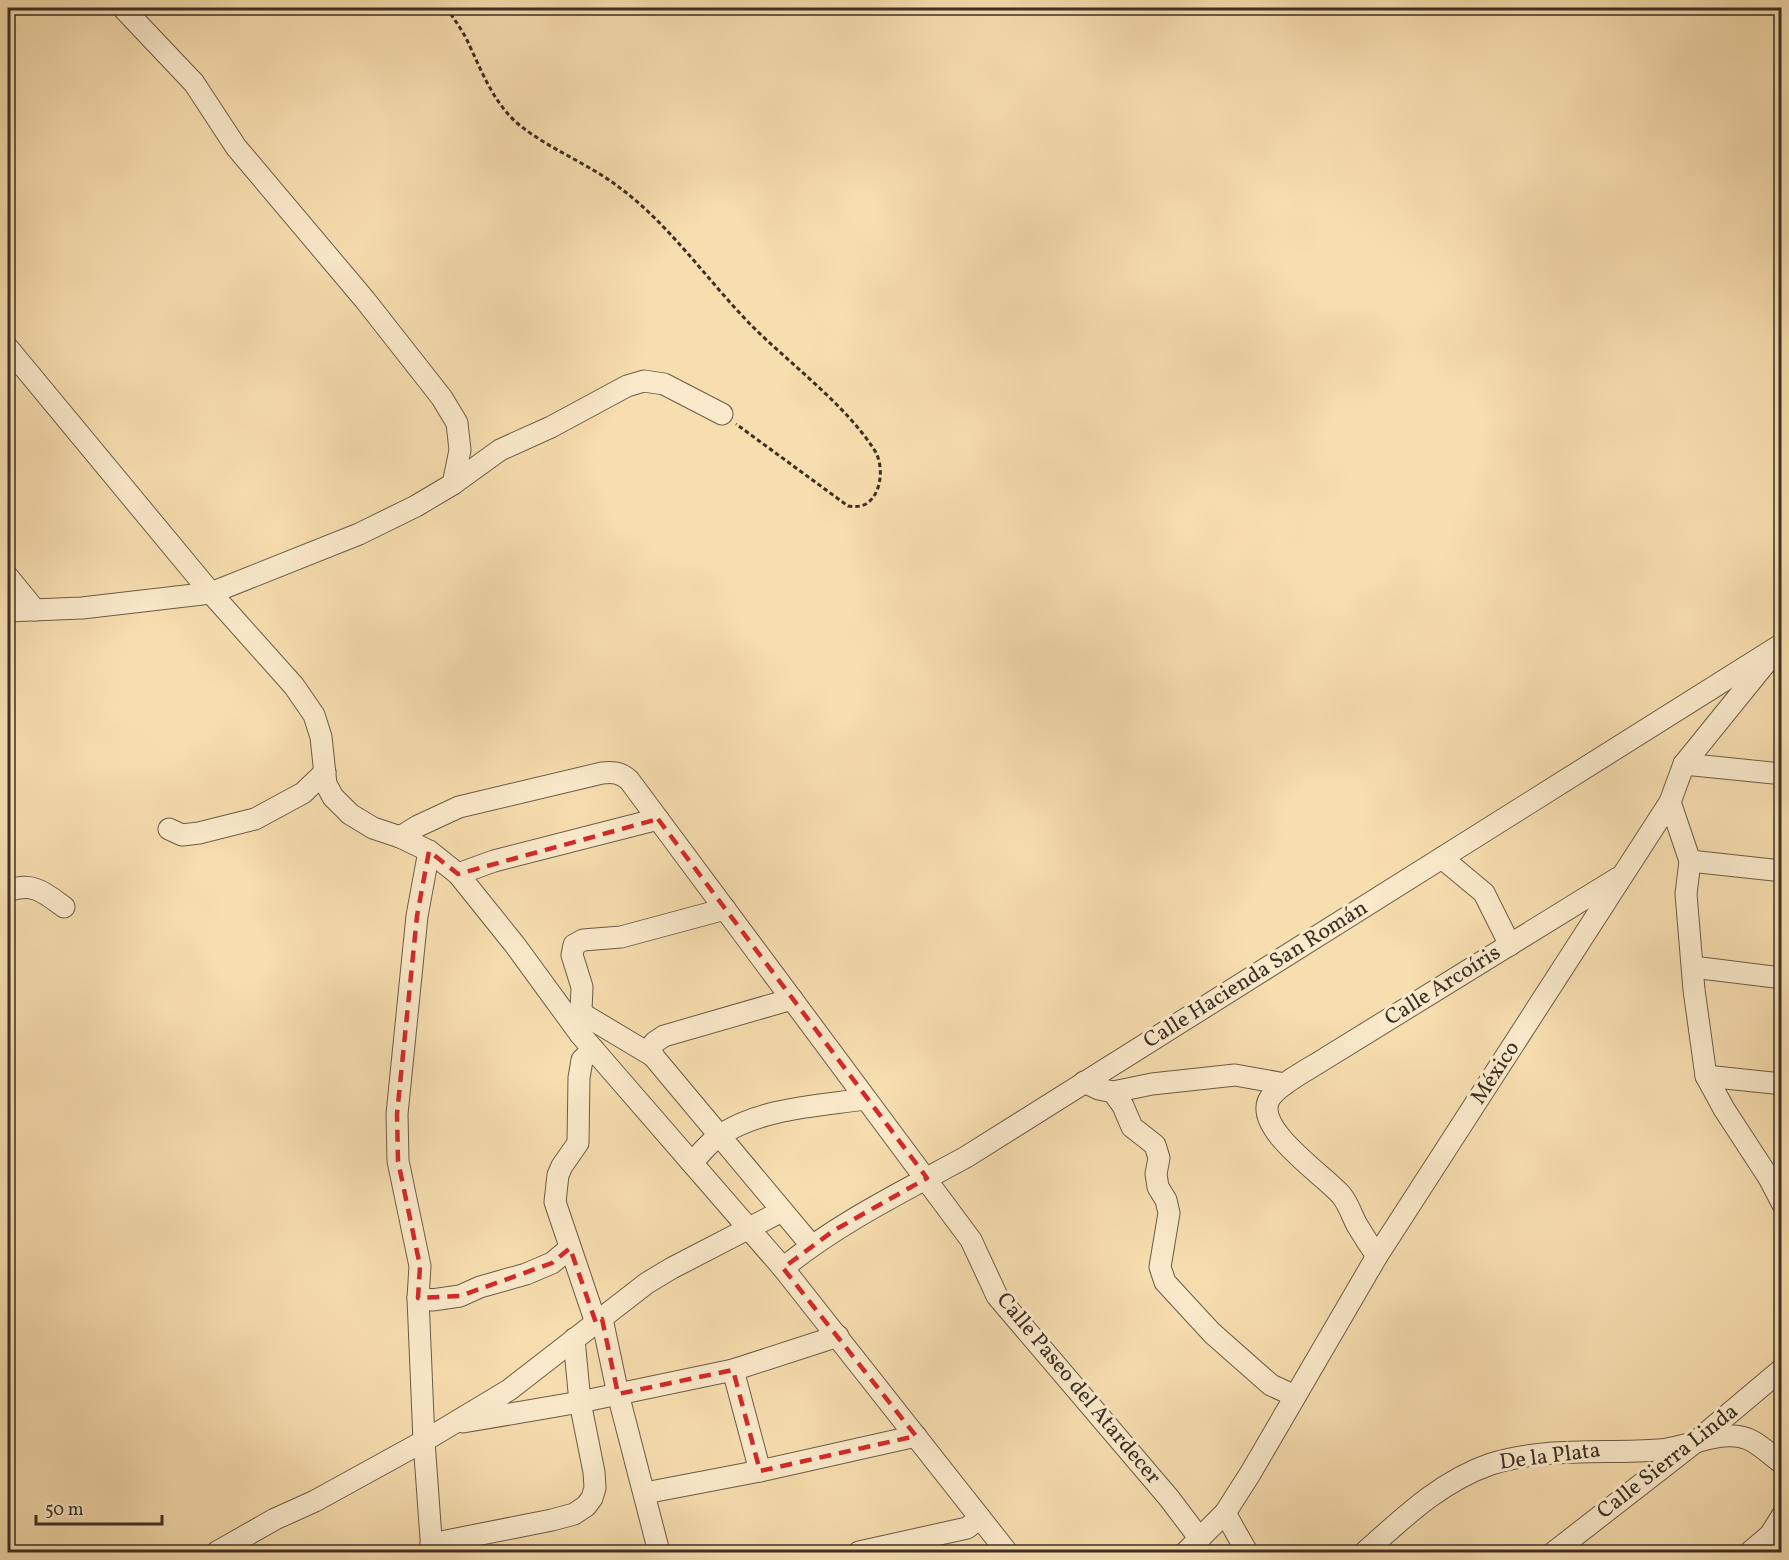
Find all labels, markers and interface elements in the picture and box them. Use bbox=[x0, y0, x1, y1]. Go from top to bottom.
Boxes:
street label: Calle Hacienda San Román bbox=[1138, 893, 1374, 1057]
street label: Calle Arcoíris bbox=[1379, 938, 1507, 1034]
street label: México bbox=[1464, 1035, 1528, 1111]
street label: Calle Paseo del Atardecer bbox=[988, 1286, 1168, 1492]
street label: Calle Sierra Linda bbox=[1591, 1397, 1745, 1527]
street label: De la Plata bbox=[1498, 1435, 1602, 1479]
scale bar bbox=[36, 1488, 162, 1526]
text: 50 m bbox=[45, 1498, 84, 1523]

